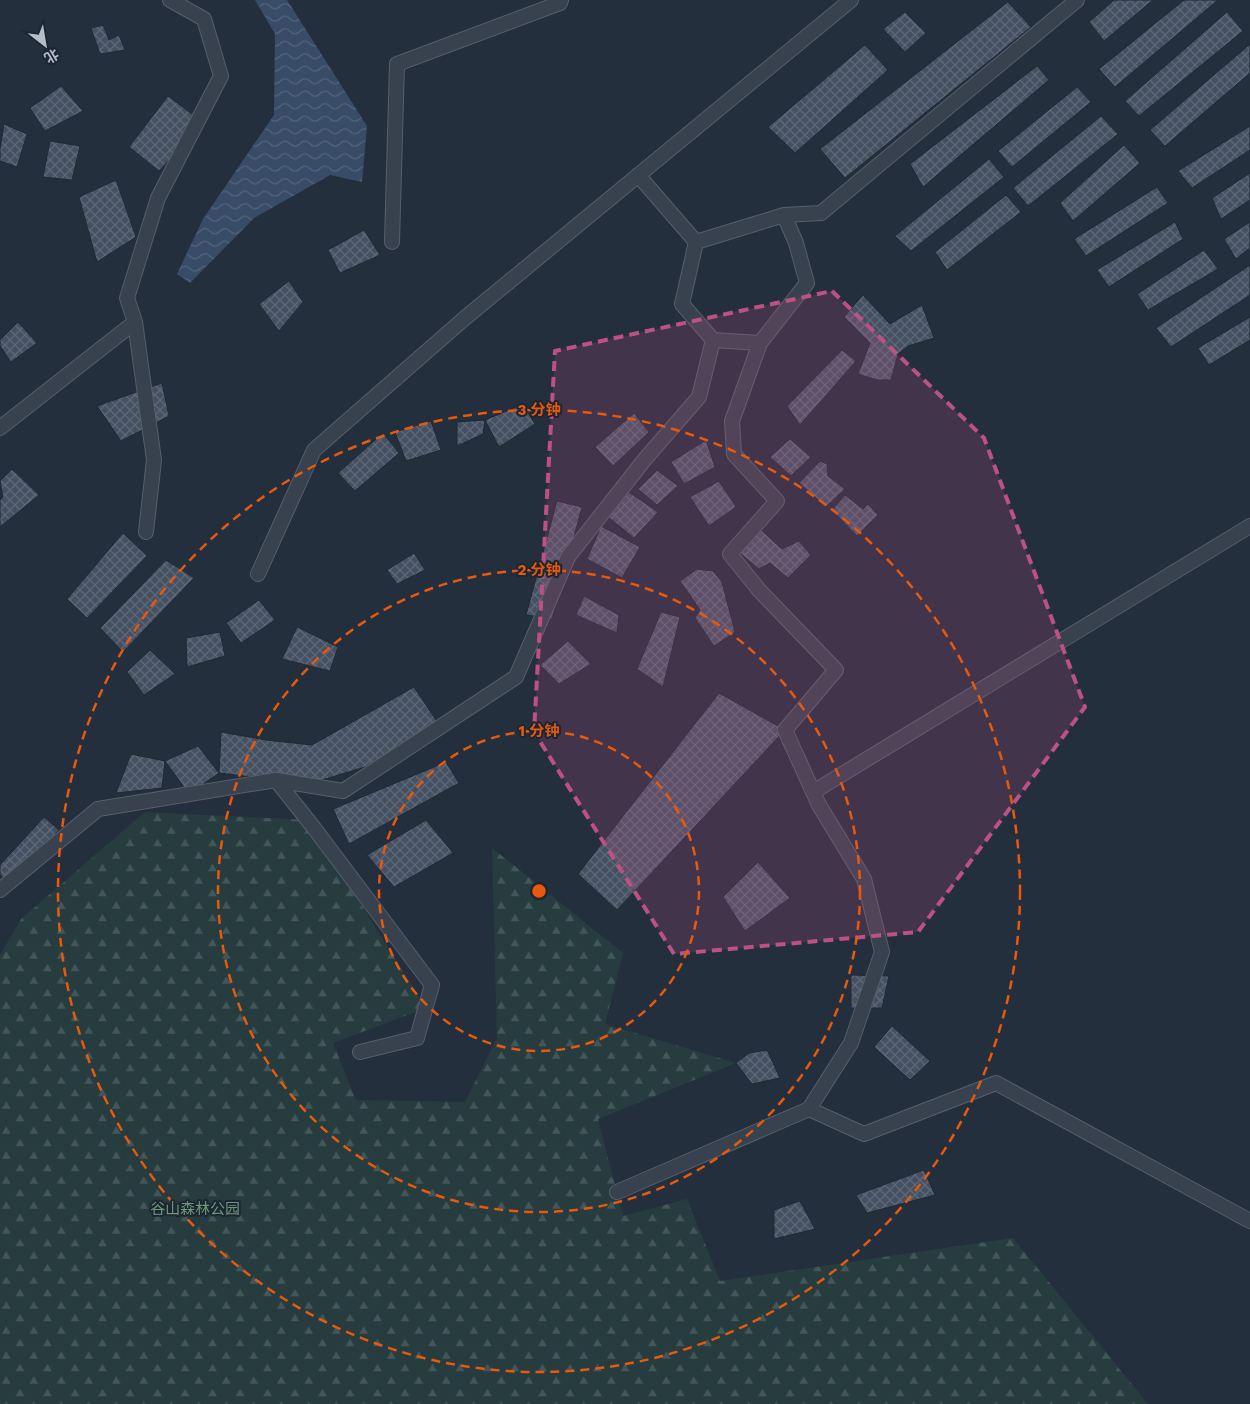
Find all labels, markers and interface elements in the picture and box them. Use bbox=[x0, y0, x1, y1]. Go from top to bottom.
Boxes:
north arrow bbox=[20, 20, 70, 70]
text: 北 bbox=[42, 46, 62, 67]
text: 3 分钟 bbox=[517, 401, 561, 419]
text: 2 分钟 bbox=[517, 561, 561, 579]
text: 1 分钟 bbox=[519, 722, 559, 740]
centre of rings bbox=[530, 882, 548, 900]
park label: 谷山森林公园 bbox=[150, 1200, 240, 1218]

